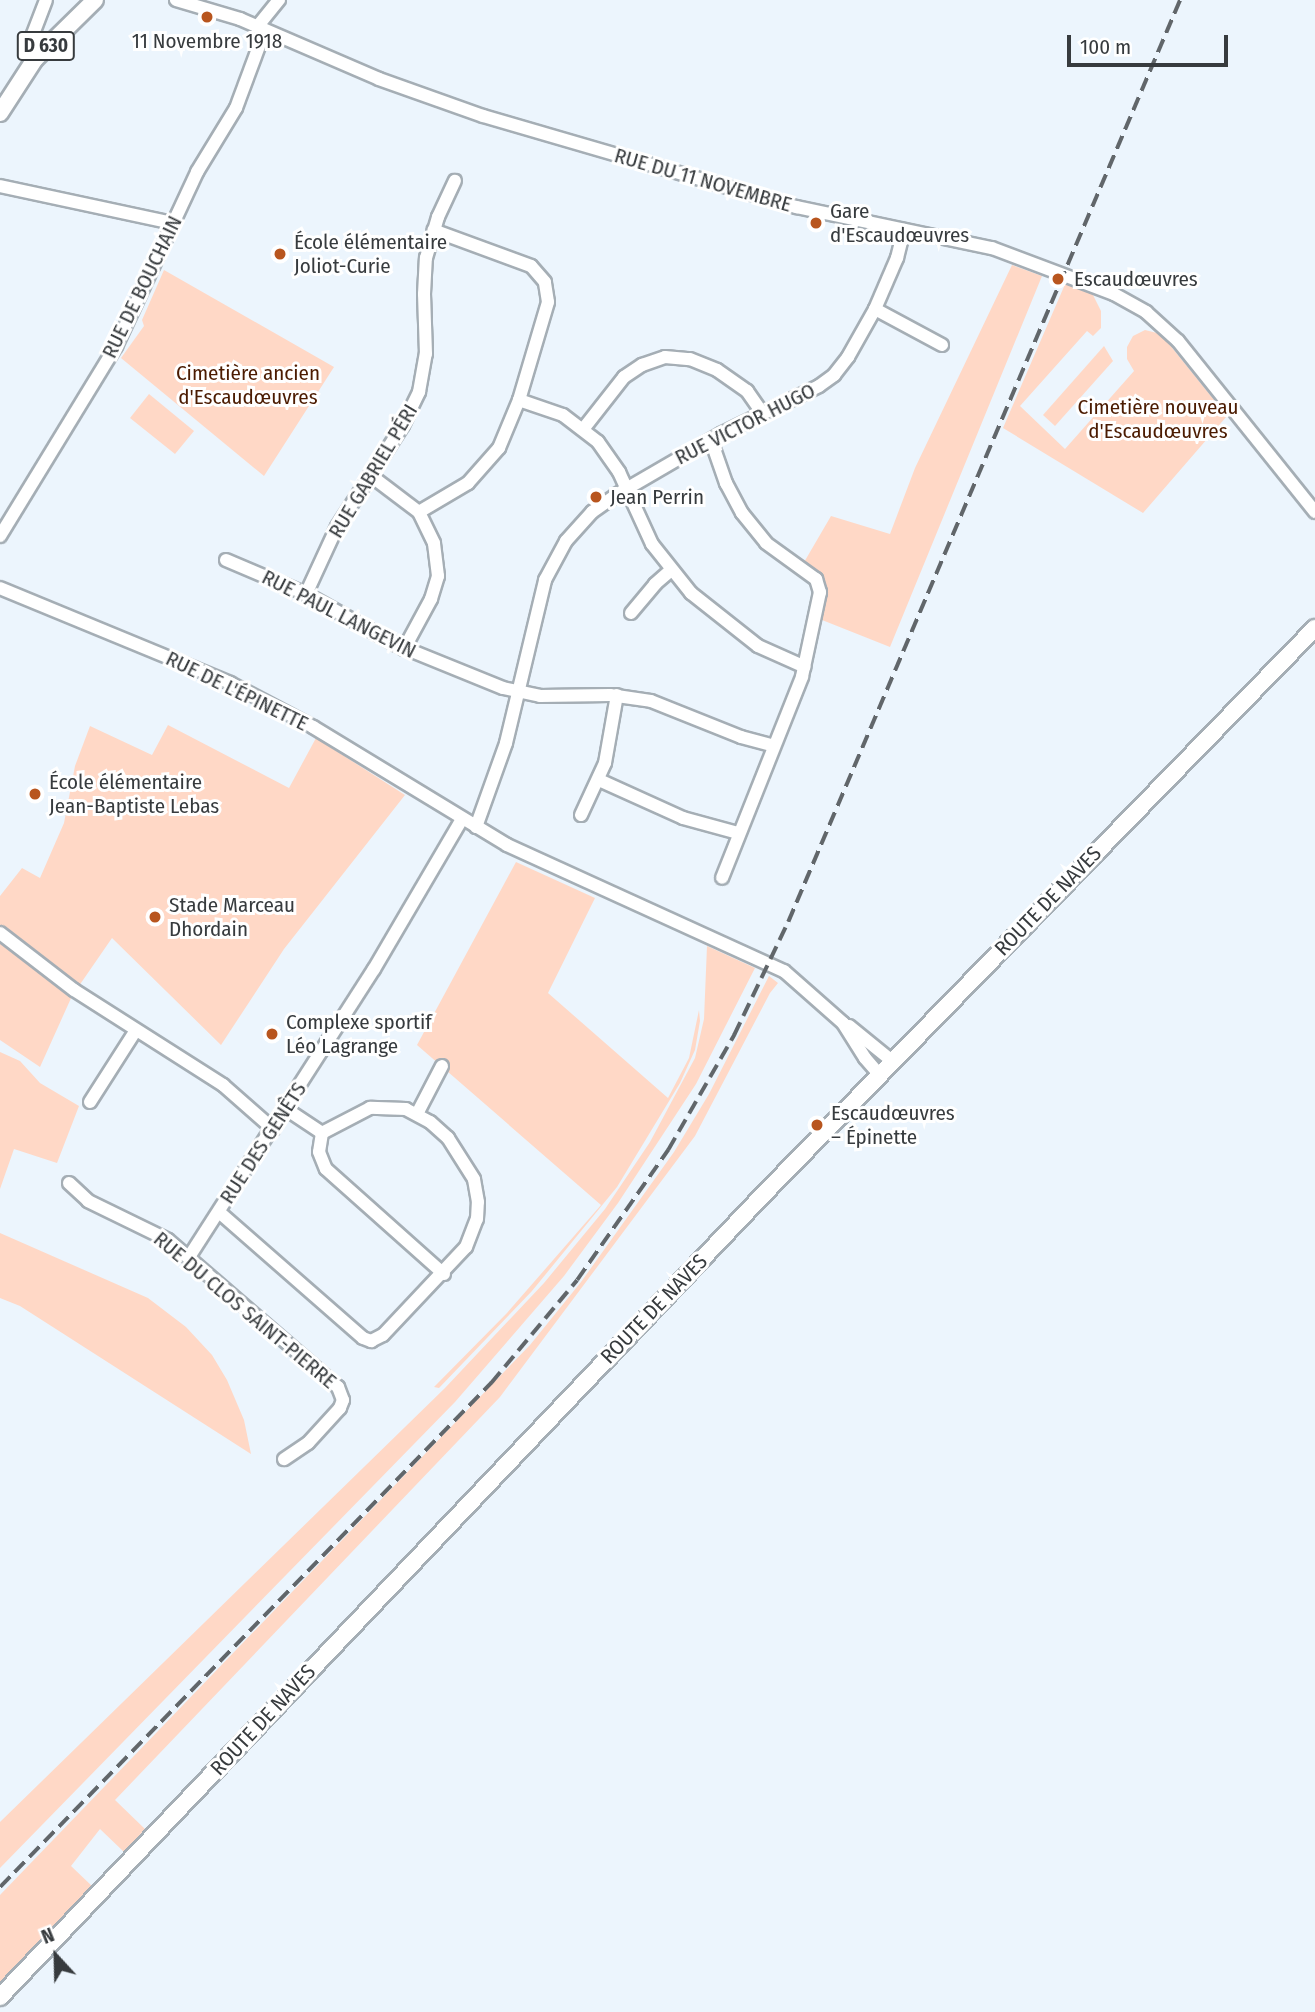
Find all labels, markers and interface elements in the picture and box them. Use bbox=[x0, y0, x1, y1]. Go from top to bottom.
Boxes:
marker: 11 Novembre 1918 bbox=[199, 9, 215, 25]
scale bar bbox=[1070, 21, 1231, 65]
place label: 11 Novembre 1918 bbox=[132, 28, 282, 54]
road number: D 630 bbox=[16, 30, 76, 61]
text: 100 m bbox=[1080, 34, 1131, 60]
street label: RUE DU 11 NOVEMBRE bbox=[612, 143, 794, 217]
place label: Gare d'Escaudœuvres bbox=[830, 198, 969, 248]
street label: RUE DE BOUCHAIN bbox=[97, 212, 187, 362]
marker: Gare d'Escaudœuvres bbox=[808, 215, 824, 231]
place label: École élémentaire Joliot-Curie bbox=[294, 229, 447, 279]
marker: École élémentaire Joliot-Curie bbox=[272, 246, 288, 262]
place label: Escaudœuvres bbox=[1074, 266, 1198, 292]
marker: Escaudœuvres bbox=[1048, 269, 1068, 289]
park label: Cimetière ancien d'Escaudœuvres bbox=[176, 360, 320, 410]
street label: RUE VICTOR HUGO bbox=[671, 378, 819, 470]
park label: Cimetière nouveau d'Escaudœuvres bbox=[1078, 394, 1238, 444]
street label: RUE GABRIEL PÉRI bbox=[323, 399, 423, 543]
place label: Jean Perrin bbox=[610, 484, 704, 510]
marker: Jean Perrin bbox=[588, 489, 604, 505]
street label: RUE PAUL LANGEVIN bbox=[258, 564, 420, 664]
street label: RUE DE L'ÉPINETTE bbox=[162, 646, 312, 736]
place label: École élémentaire Jean-Baptiste Lebas bbox=[49, 769, 219, 819]
marker: École élémentaire Jean-Baptiste Lebas bbox=[27, 786, 43, 802]
street label: ROUTE DE NAVES bbox=[989, 841, 1107, 961]
place label: Stade Marceau Dhordain bbox=[169, 892, 295, 942]
marker: Stade Marceau Dhordain bbox=[147, 909, 163, 925]
place label: Complexe sportif Léo Lagrange bbox=[286, 1009, 432, 1059]
marker: Complexe sportif Léo Lagrange bbox=[264, 1026, 280, 1042]
street label: RUE DES GENÊTS bbox=[214, 1078, 312, 1208]
place label: Escaudœuvres – Épinette bbox=[831, 1100, 955, 1150]
marker: Escaudœuvres – Épinette bbox=[809, 1117, 825, 1133]
street label: RUE DU CLOS SAINT-PIERRE bbox=[149, 1226, 341, 1394]
street label: ROUTE DE NAVES bbox=[595, 1249, 713, 1369]
street label: ROUTE DE NAVES bbox=[205, 1659, 321, 1781]
north arrow bbox=[21, 1921, 91, 1991]
text: N bbox=[38, 1923, 58, 1949]

